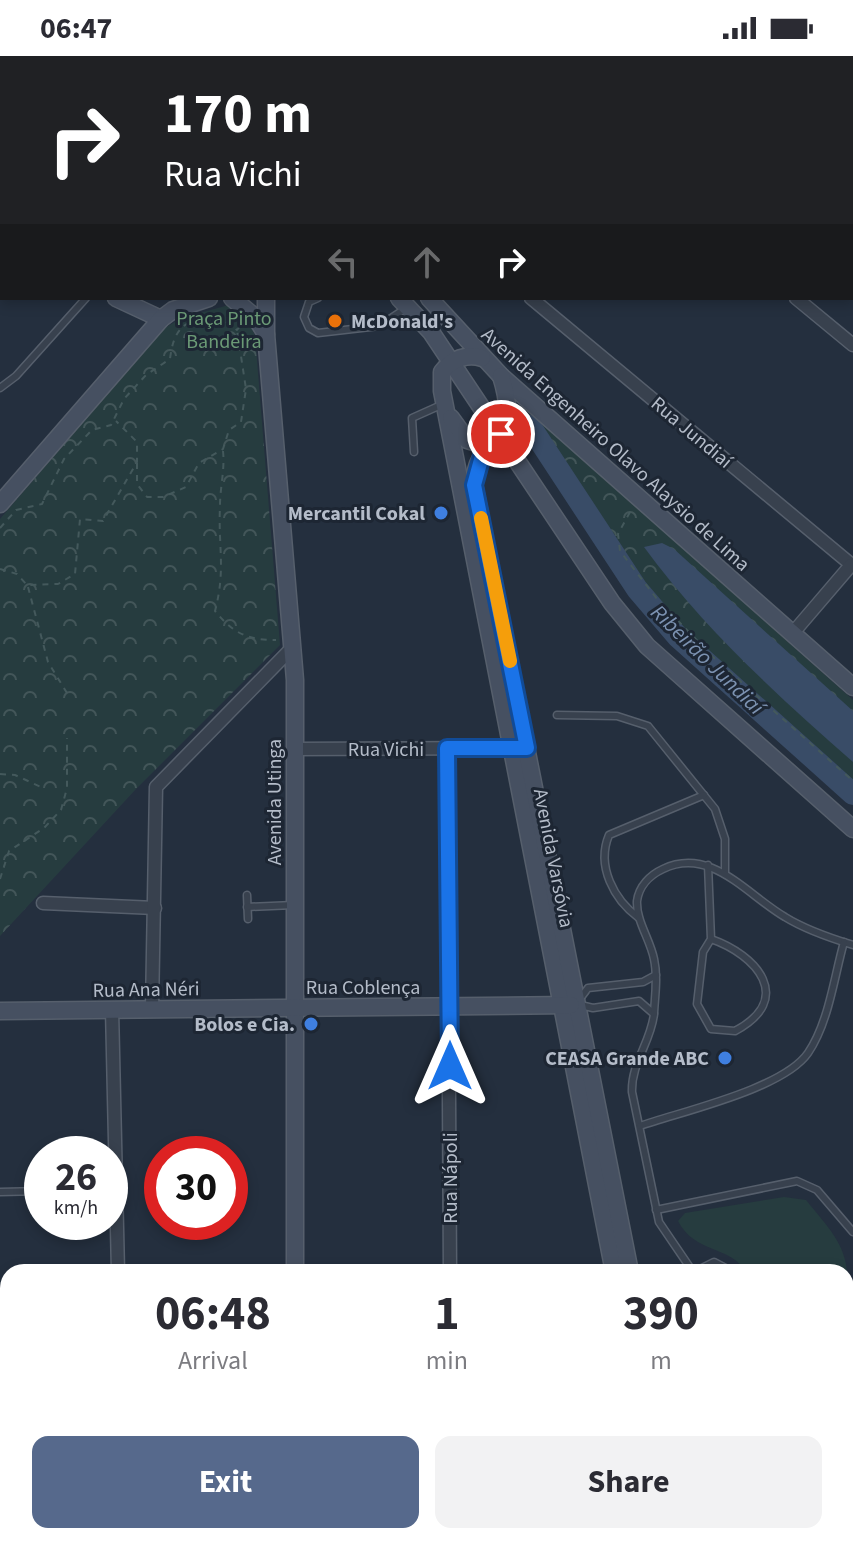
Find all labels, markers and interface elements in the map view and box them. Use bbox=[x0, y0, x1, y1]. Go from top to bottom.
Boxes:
text: 06:47 bbox=[40, 7, 112, 50]
text: 170 m bbox=[164, 75, 312, 154]
icon: right bbox=[32, 88, 136, 192]
text: Rua Vichi bbox=[164, 149, 302, 200]
icon: left bbox=[321, 240, 365, 284]
icon: ahead bbox=[405, 240, 449, 284]
icon: right bbox=[489, 240, 533, 284]
park label: Praça Pinto Bandeira bbox=[176, 305, 272, 356]
place label: McDonald's bbox=[351, 308, 453, 336]
marker: McDonald's bbox=[326, 312, 344, 330]
street label: Avenida Engenheiro Olavo Alaysio de Lima bbox=[475, 321, 756, 578]
street label: Rua Jundiaí bbox=[645, 390, 739, 476]
pin bbox=[467, 400, 535, 468]
icon: arrive bbox=[479, 412, 523, 456]
place label: Mercantil Cokal bbox=[288, 500, 425, 528]
marker: Mercantil Cokal bbox=[432, 504, 450, 522]
water label: Ribeirão Jundiaí bbox=[643, 597, 773, 724]
street label: Rua Vichi bbox=[348, 736, 424, 764]
street label: Avenida Utinga bbox=[261, 739, 289, 865]
street label: Avenida Varsóvia bbox=[526, 786, 580, 930]
street label: Rua Coblença bbox=[306, 974, 420, 1002]
street label: Rua Ana Néri bbox=[92, 975, 200, 1005]
place label: Bolos e Cia. bbox=[194, 1011, 295, 1039]
marker: Bolos e Cia. bbox=[302, 1015, 320, 1033]
position arrow bbox=[408, 1024, 492, 1108]
place label: CEASA Grande ABC bbox=[545, 1045, 709, 1073]
marker: CEASA Grande ABC bbox=[716, 1049, 734, 1067]
street label: Rua Nápoli bbox=[437, 1132, 465, 1224]
speed limit sign: 30 bbox=[144, 1136, 248, 1240]
text: 26 bbox=[55, 1149, 97, 1206]
text: km/h bbox=[54, 1194, 98, 1222]
text: 06:48 bbox=[155, 1280, 271, 1348]
text: 1 bbox=[434, 1280, 460, 1348]
text: 390 bbox=[623, 1280, 699, 1348]
text: Arrival bbox=[178, 1342, 248, 1379]
text: min bbox=[426, 1342, 468, 1379]
text: m bbox=[650, 1342, 672, 1379]
button: Exit bbox=[32, 1436, 419, 1528]
button: Share bbox=[435, 1436, 822, 1528]

